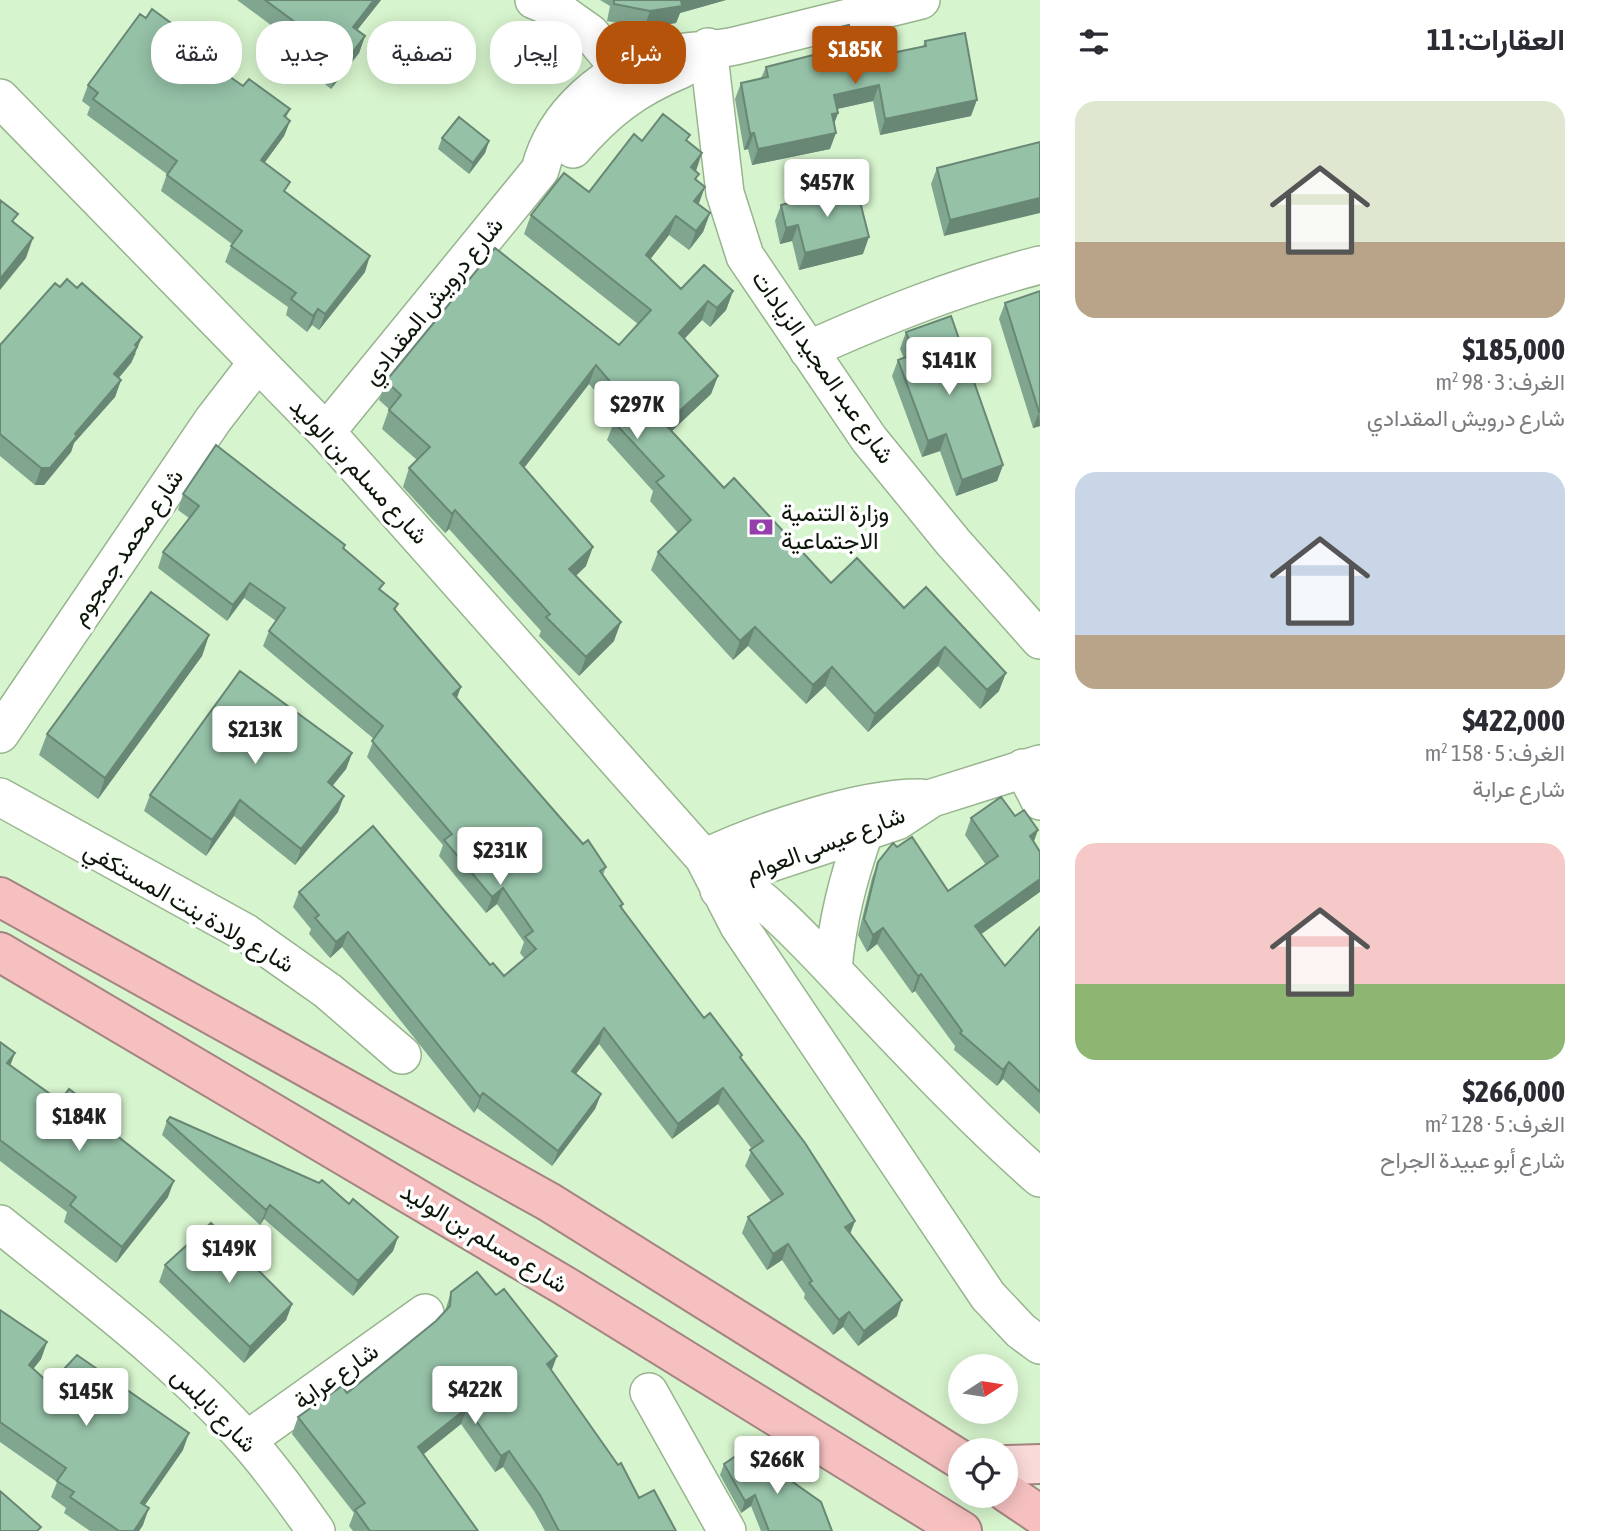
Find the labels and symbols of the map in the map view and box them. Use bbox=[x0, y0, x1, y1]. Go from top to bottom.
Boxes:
pin: $185K bbox=[806, 27, 904, 86]
pin: $457K bbox=[778, 160, 876, 219]
street label: شارع درويش المقدادي bbox=[357, 212, 513, 393]
street label: شارع عبد المجيد الزيادات bbox=[744, 265, 900, 470]
pin: $141K bbox=[900, 338, 998, 397]
pin: $297K bbox=[588, 382, 686, 441]
street label: شارع مسلم بن الوليد bbox=[283, 392, 434, 551]
street label: شارع محمد جمجوم bbox=[65, 464, 191, 631]
place label: وزارة التنمية الاجتماعية bbox=[781, 499, 889, 555]
bank icon: وزارة التنمية الاجتماعية bbox=[747, 513, 775, 541]
pin: $213K bbox=[206, 706, 304, 766]
street label: شارع عيسى العوام bbox=[741, 801, 909, 889]
pin: $231K bbox=[451, 828, 549, 887]
street label: شارع ولادة بنت المستكفي bbox=[76, 835, 299, 983]
pin: $184K bbox=[30, 1094, 128, 1153]
street label: شارع مسلم بن الوليد bbox=[394, 1177, 573, 1301]
pin: $149K bbox=[180, 1226, 278, 1285]
street label: شارع عرابة bbox=[288, 1337, 385, 1417]
north arrow bbox=[948, 1354, 1018, 1424]
street label: شارع نابلس bbox=[164, 1362, 262, 1460]
pin: $422K bbox=[426, 1366, 524, 1426]
pin: $145K bbox=[37, 1368, 135, 1428]
pin: $266K bbox=[728, 1436, 826, 1496]

